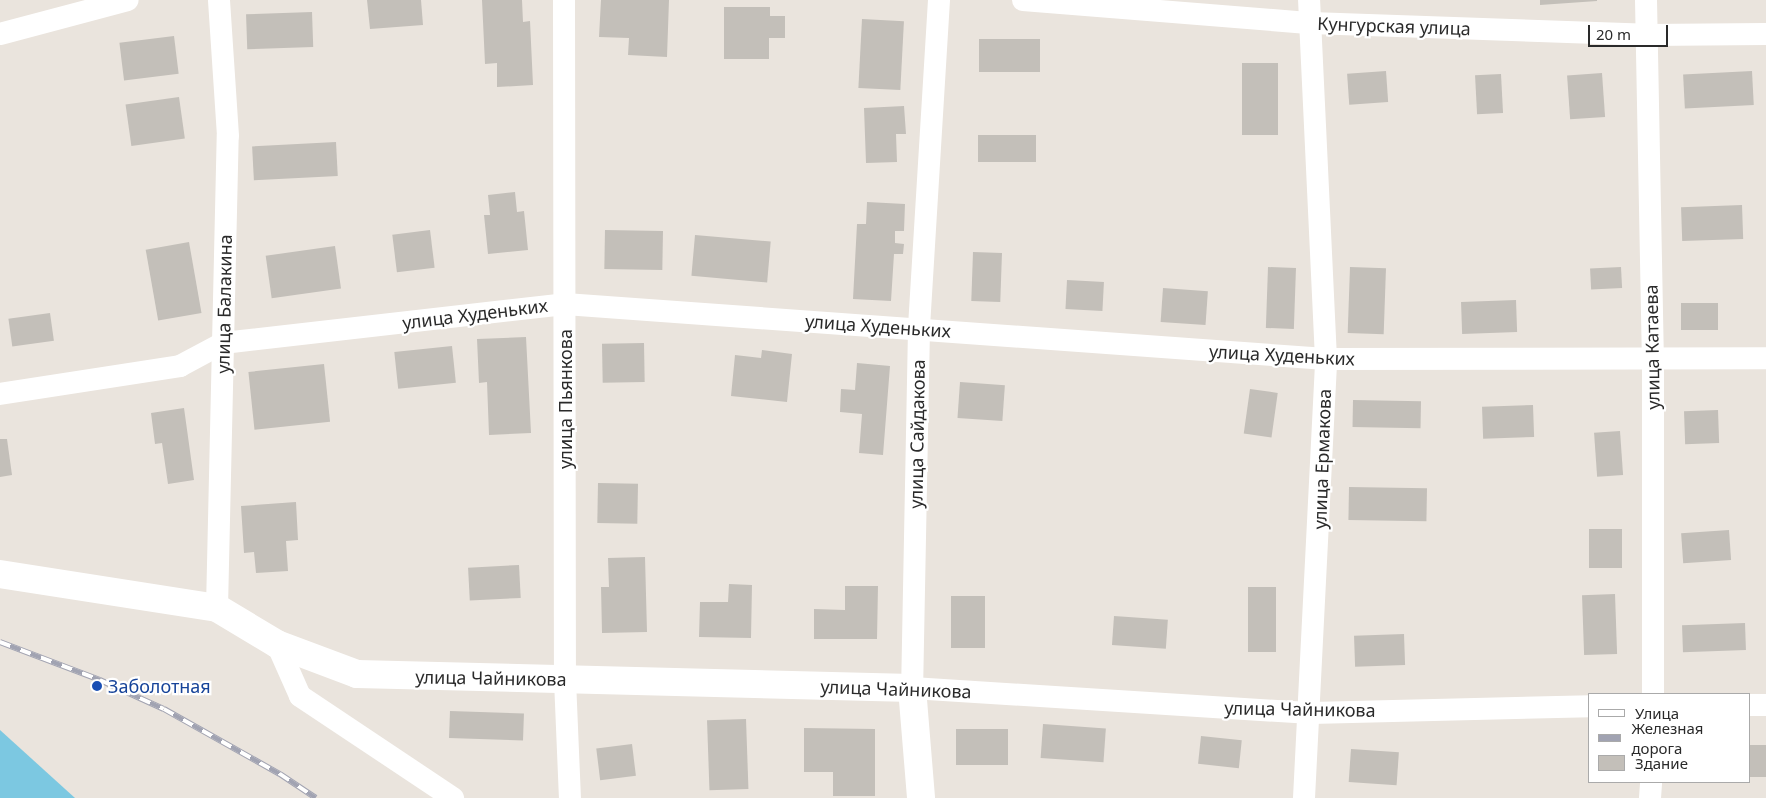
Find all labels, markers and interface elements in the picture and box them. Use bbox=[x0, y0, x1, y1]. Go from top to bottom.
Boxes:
street label: Кунгурская улица bbox=[1317, 13, 1471, 39]
scale bar bbox=[1591, 15, 1671, 47]
text: 20 m bbox=[1596, 24, 1631, 44]
street label: улица Балакина bbox=[212, 234, 236, 374]
street label: улица Катаева bbox=[1640, 284, 1664, 410]
street label: улица Худеньких bbox=[401, 294, 549, 334]
street label: улица Худеньких bbox=[804, 310, 952, 342]
street label: улица Пьянкова bbox=[554, 329, 576, 469]
street label: улица Худеньких bbox=[1209, 340, 1355, 370]
street label: улица Сайдакова bbox=[905, 359, 929, 509]
street label: улица Ермакова bbox=[1309, 388, 1335, 530]
street label: улица Чайникова bbox=[415, 666, 567, 690]
place label: Заболотная bbox=[108, 675, 211, 697]
street label: улица Чайникова bbox=[820, 676, 972, 702]
marker: Заболотная bbox=[90, 679, 104, 693]
legend bbox=[1588, 693, 1751, 783]
street label: улица Чайникова bbox=[1224, 697, 1376, 721]
text: Улица bbox=[1635, 703, 1679, 723]
text: Железная дорога bbox=[1631, 718, 1704, 758]
text: Здание bbox=[1635, 753, 1688, 773]

